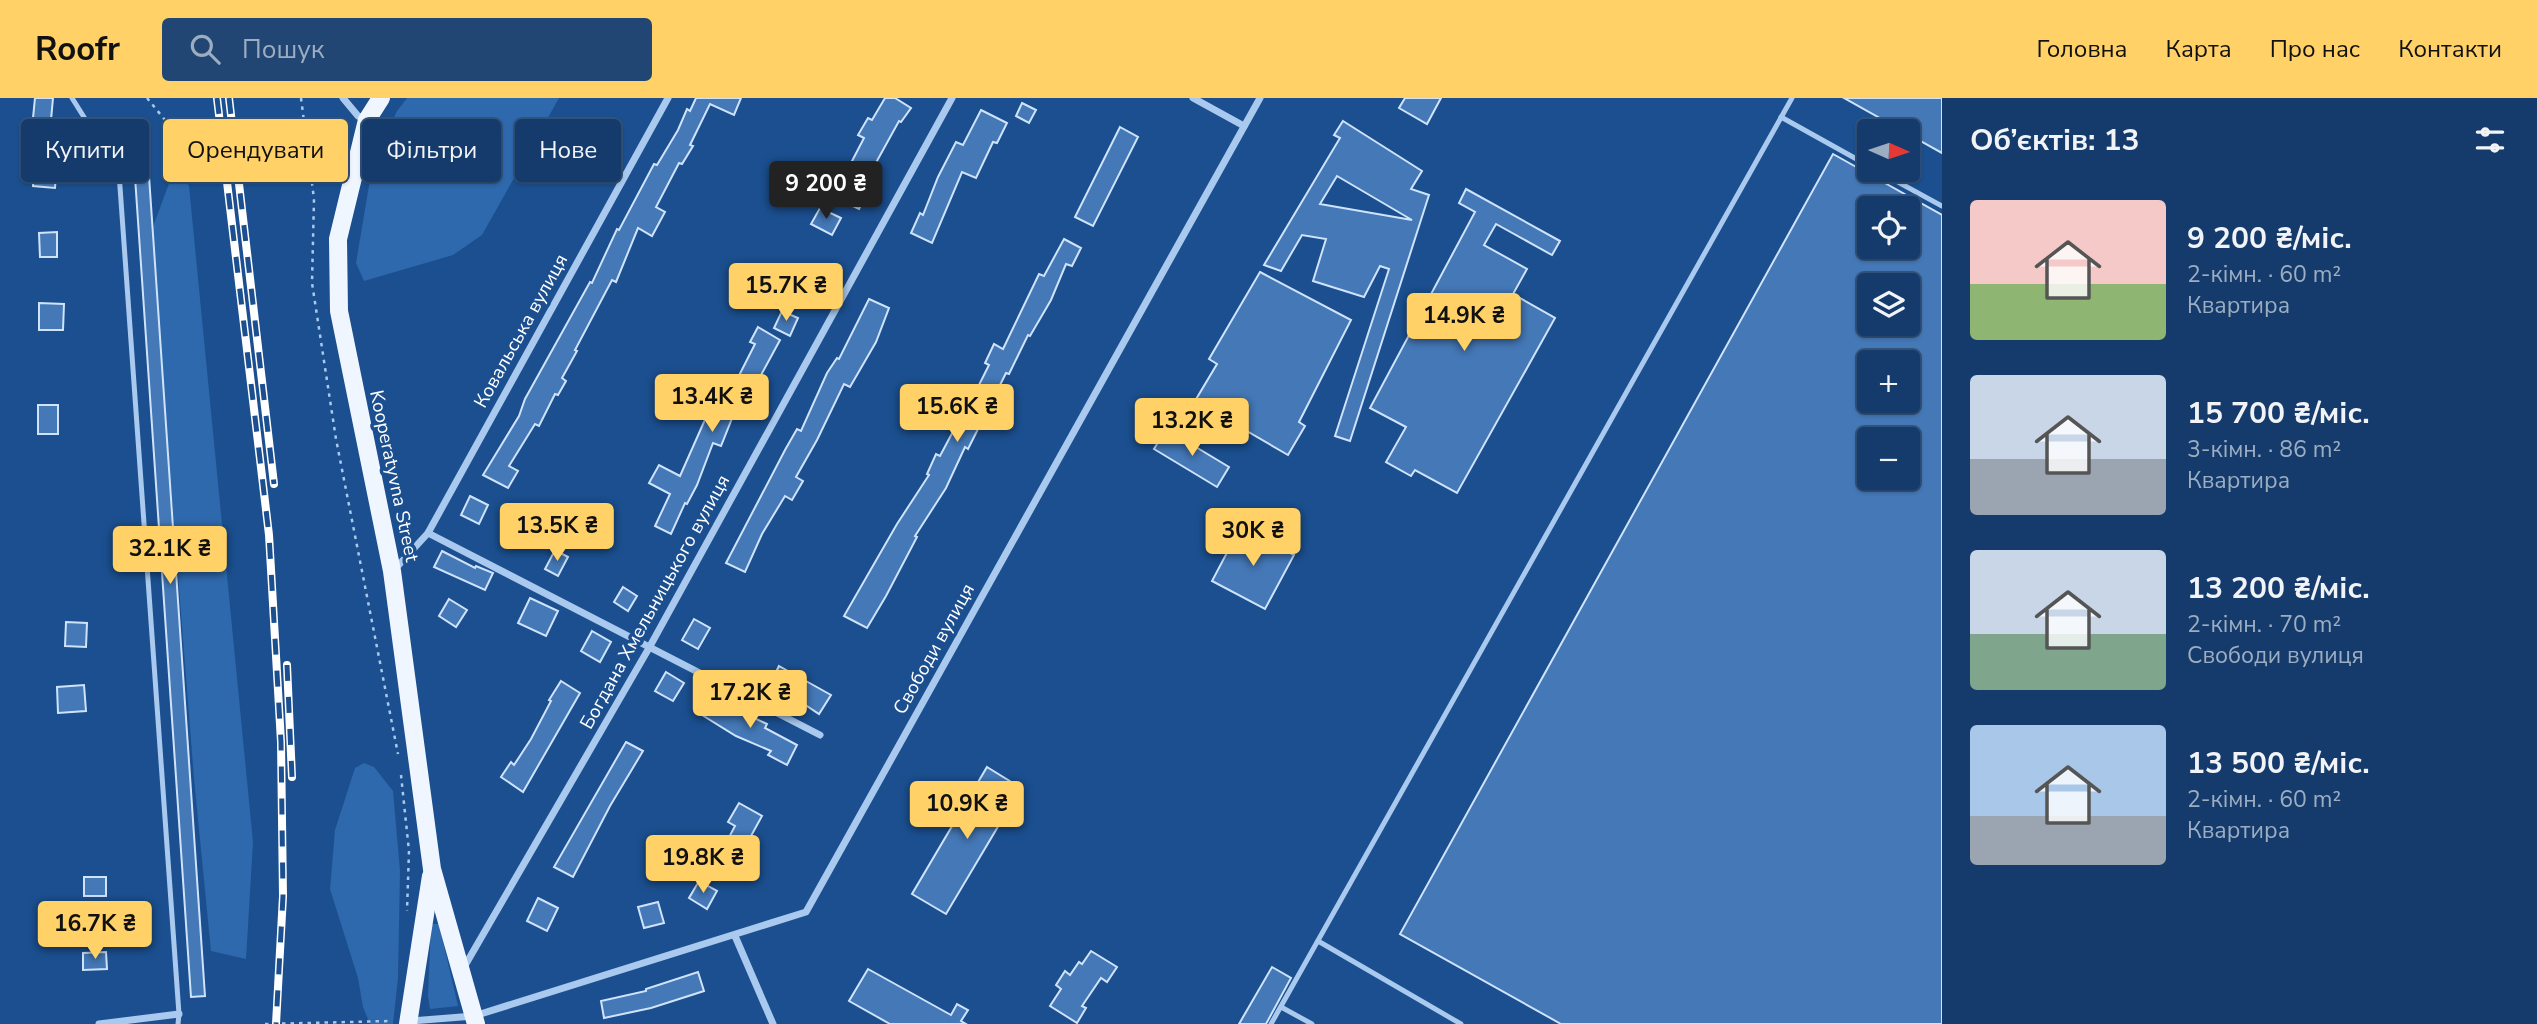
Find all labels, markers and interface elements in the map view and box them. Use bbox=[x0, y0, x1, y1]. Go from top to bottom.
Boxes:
search box bbox=[162, 18, 652, 81]
text: Roofr bbox=[35, 27, 120, 72]
icon: search bbox=[186, 30, 224, 68]
text: Пошук bbox=[242, 32, 324, 67]
text: Головна bbox=[2037, 33, 2128, 65]
text: Карта bbox=[2166, 33, 2232, 65]
text: Про нас bbox=[2270, 33, 2360, 65]
text: Контакти bbox=[2398, 33, 2502, 65]
chip: Купити bbox=[21, 119, 149, 182]
chip: Орендувати bbox=[163, 119, 348, 182]
chip: Фільтри bbox=[362, 119, 501, 182]
chip: Нове bbox=[515, 119, 621, 182]
north arrow bbox=[1857, 119, 1920, 182]
map controls bbox=[1857, 119, 1920, 490]
text: Об’єктів: 13 bbox=[1970, 120, 2140, 161]
icon: filters bbox=[2471, 121, 2509, 159]
pin: 9 200 ₴ bbox=[761, 162, 891, 221]
text: 9 200 ₴ bbox=[785, 168, 867, 199]
button: locate bbox=[1857, 196, 1920, 259]
text: 9 200 ₴/міс. bbox=[2187, 218, 2352, 259]
icon: home bbox=[2026, 228, 2110, 312]
street label: Ковальська вулиця bbox=[468, 249, 574, 413]
text: 2-кімн. · 60 m² bbox=[2187, 259, 2341, 290]
pin: 15.7K ₴ bbox=[721, 264, 851, 323]
text: 15.7K ₴ bbox=[745, 270, 827, 301]
button: layers bbox=[1857, 273, 1920, 336]
text: Квартира bbox=[2187, 290, 2290, 321]
pin: 14.9K ₴ bbox=[1399, 294, 1529, 353]
text: 14.9K ₴ bbox=[1423, 300, 1505, 331]
button: + bbox=[1857, 350, 1920, 413]
pin: 13.4K ₴ bbox=[647, 374, 777, 434]
text: 13.4K ₴ bbox=[671, 381, 753, 412]
pin: 15.6K ₴ bbox=[892, 384, 1022, 444]
street label: Kooperatyvna Street bbox=[363, 388, 425, 565]
text: 15.6K ₴ bbox=[916, 391, 998, 422]
text: 15 700 ₴/міс. bbox=[2187, 393, 2370, 434]
pin: 13.2K ₴ bbox=[1127, 398, 1257, 458]
icon: home bbox=[2026, 403, 2110, 487]
text: 13.2K ₴ bbox=[1151, 405, 1233, 436]
button: − bbox=[1857, 427, 1920, 490]
text: 3-кімн. · 86 m² bbox=[2187, 434, 2341, 465]
text: Квартира bbox=[2187, 465, 2290, 496]
street label: Богдана Хмельницького вулиця bbox=[574, 470, 736, 734]
pin: 13.5K ₴ bbox=[492, 504, 622, 563]
pin: 30K ₴ bbox=[1204, 508, 1302, 568]
text: 13.5K ₴ bbox=[516, 510, 598, 541]
text: 30K ₴ bbox=[1222, 515, 1284, 546]
pin: 32.1K ₴ bbox=[105, 526, 235, 586]
text: 32.1K ₴ bbox=[129, 533, 211, 564]
text: 13 200 ₴/міс. bbox=[2187, 568, 2370, 609]
icon: home bbox=[2026, 578, 2110, 662]
street label: Свободи вулиця bbox=[887, 579, 981, 719]
text: 2-кімн. · 70 m² bbox=[2187, 609, 2341, 640]
text: Свободи вулиця bbox=[2187, 640, 2364, 671]
pin: 17.2K ₴ bbox=[685, 670, 815, 730]
text: 17.2K ₴ bbox=[709, 677, 791, 708]
text: 13 500 ₴/міс. bbox=[2187, 743, 2370, 784]
icon: home bbox=[2026, 753, 2110, 837]
pin: 10.9K ₴ bbox=[902, 782, 1032, 841]
text: 2-кімн. · 60 m² bbox=[2187, 784, 2341, 815]
text: 10.9K ₴ bbox=[926, 788, 1008, 819]
text: Квартира bbox=[2187, 815, 2290, 846]
pin: 19.8K ₴ bbox=[638, 836, 768, 895]
text: 19.8K ₴ bbox=[662, 842, 744, 873]
pin: 16.7K ₴ bbox=[30, 902, 160, 961]
text: 16.7K ₴ bbox=[54, 908, 136, 939]

